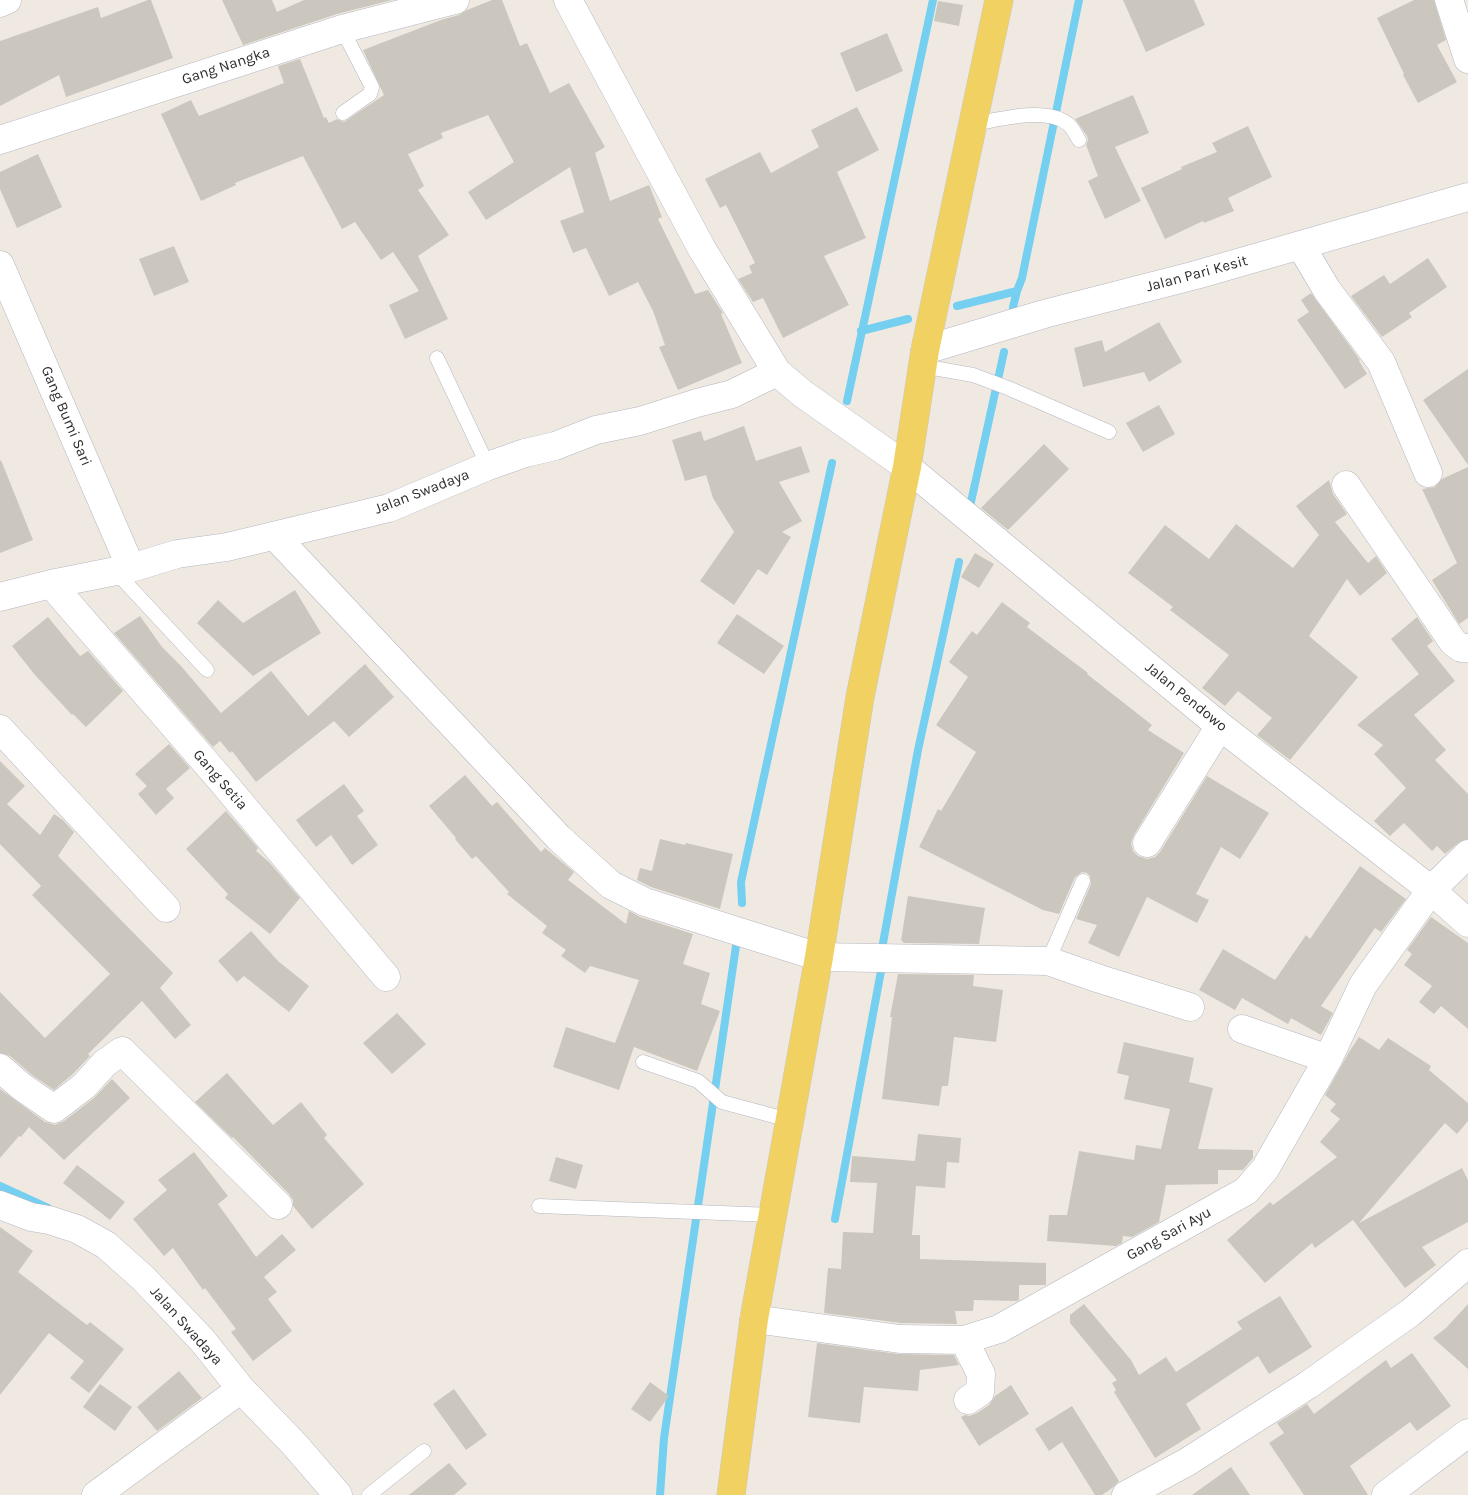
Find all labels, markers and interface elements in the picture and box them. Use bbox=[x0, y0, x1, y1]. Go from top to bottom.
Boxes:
street label: Gang Nangka bbox=[180, 43, 272, 89]
street label: Jalan Pari Kesit bbox=[1144, 252, 1250, 296]
street label: Gang Bumi Sari bbox=[37, 363, 95, 469]
street label: Jalan Swadaya bbox=[372, 466, 472, 518]
street label: Jalan Pendowo bbox=[1141, 658, 1231, 736]
street label: Gang Setia bbox=[189, 746, 251, 814]
street label: Gang Sari Ayu bbox=[1124, 1203, 1214, 1265]
street label: Jalan Swadaya bbox=[146, 1283, 226, 1369]

